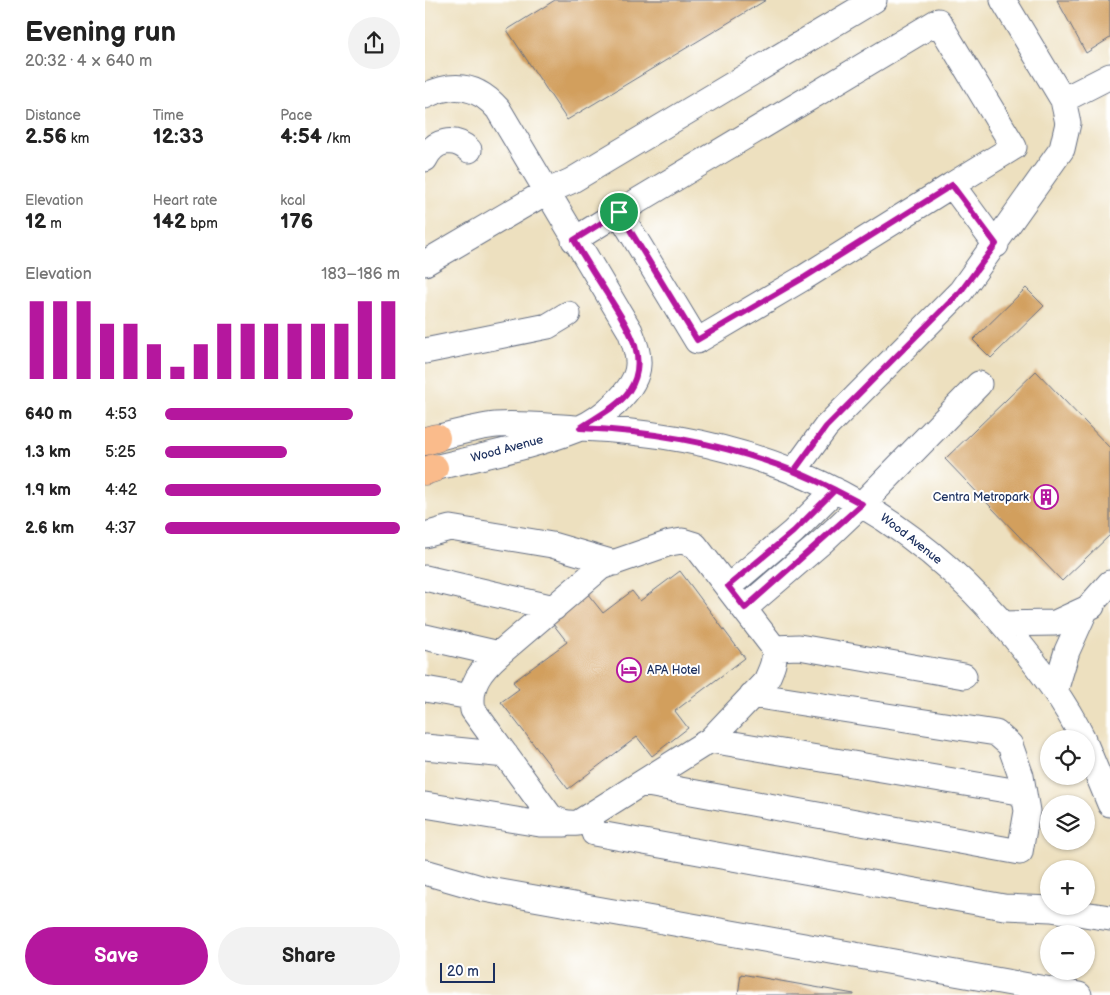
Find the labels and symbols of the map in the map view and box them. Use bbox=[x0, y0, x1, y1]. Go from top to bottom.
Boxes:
pin bbox=[598, 191, 640, 233]
street label: Wood Avenue bbox=[469, 432, 545, 466]
building icon: Centra Metropark bbox=[1033, 484, 1059, 510]
place label: Centra Metropark bbox=[933, 490, 1029, 505]
street label: Wood Avenue bbox=[877, 510, 945, 568]
hotel icon: APA Hotel bbox=[616, 657, 642, 683]
place label: APA Hotel bbox=[647, 663, 700, 678]
scale bar bbox=[440, 960, 495, 983]

